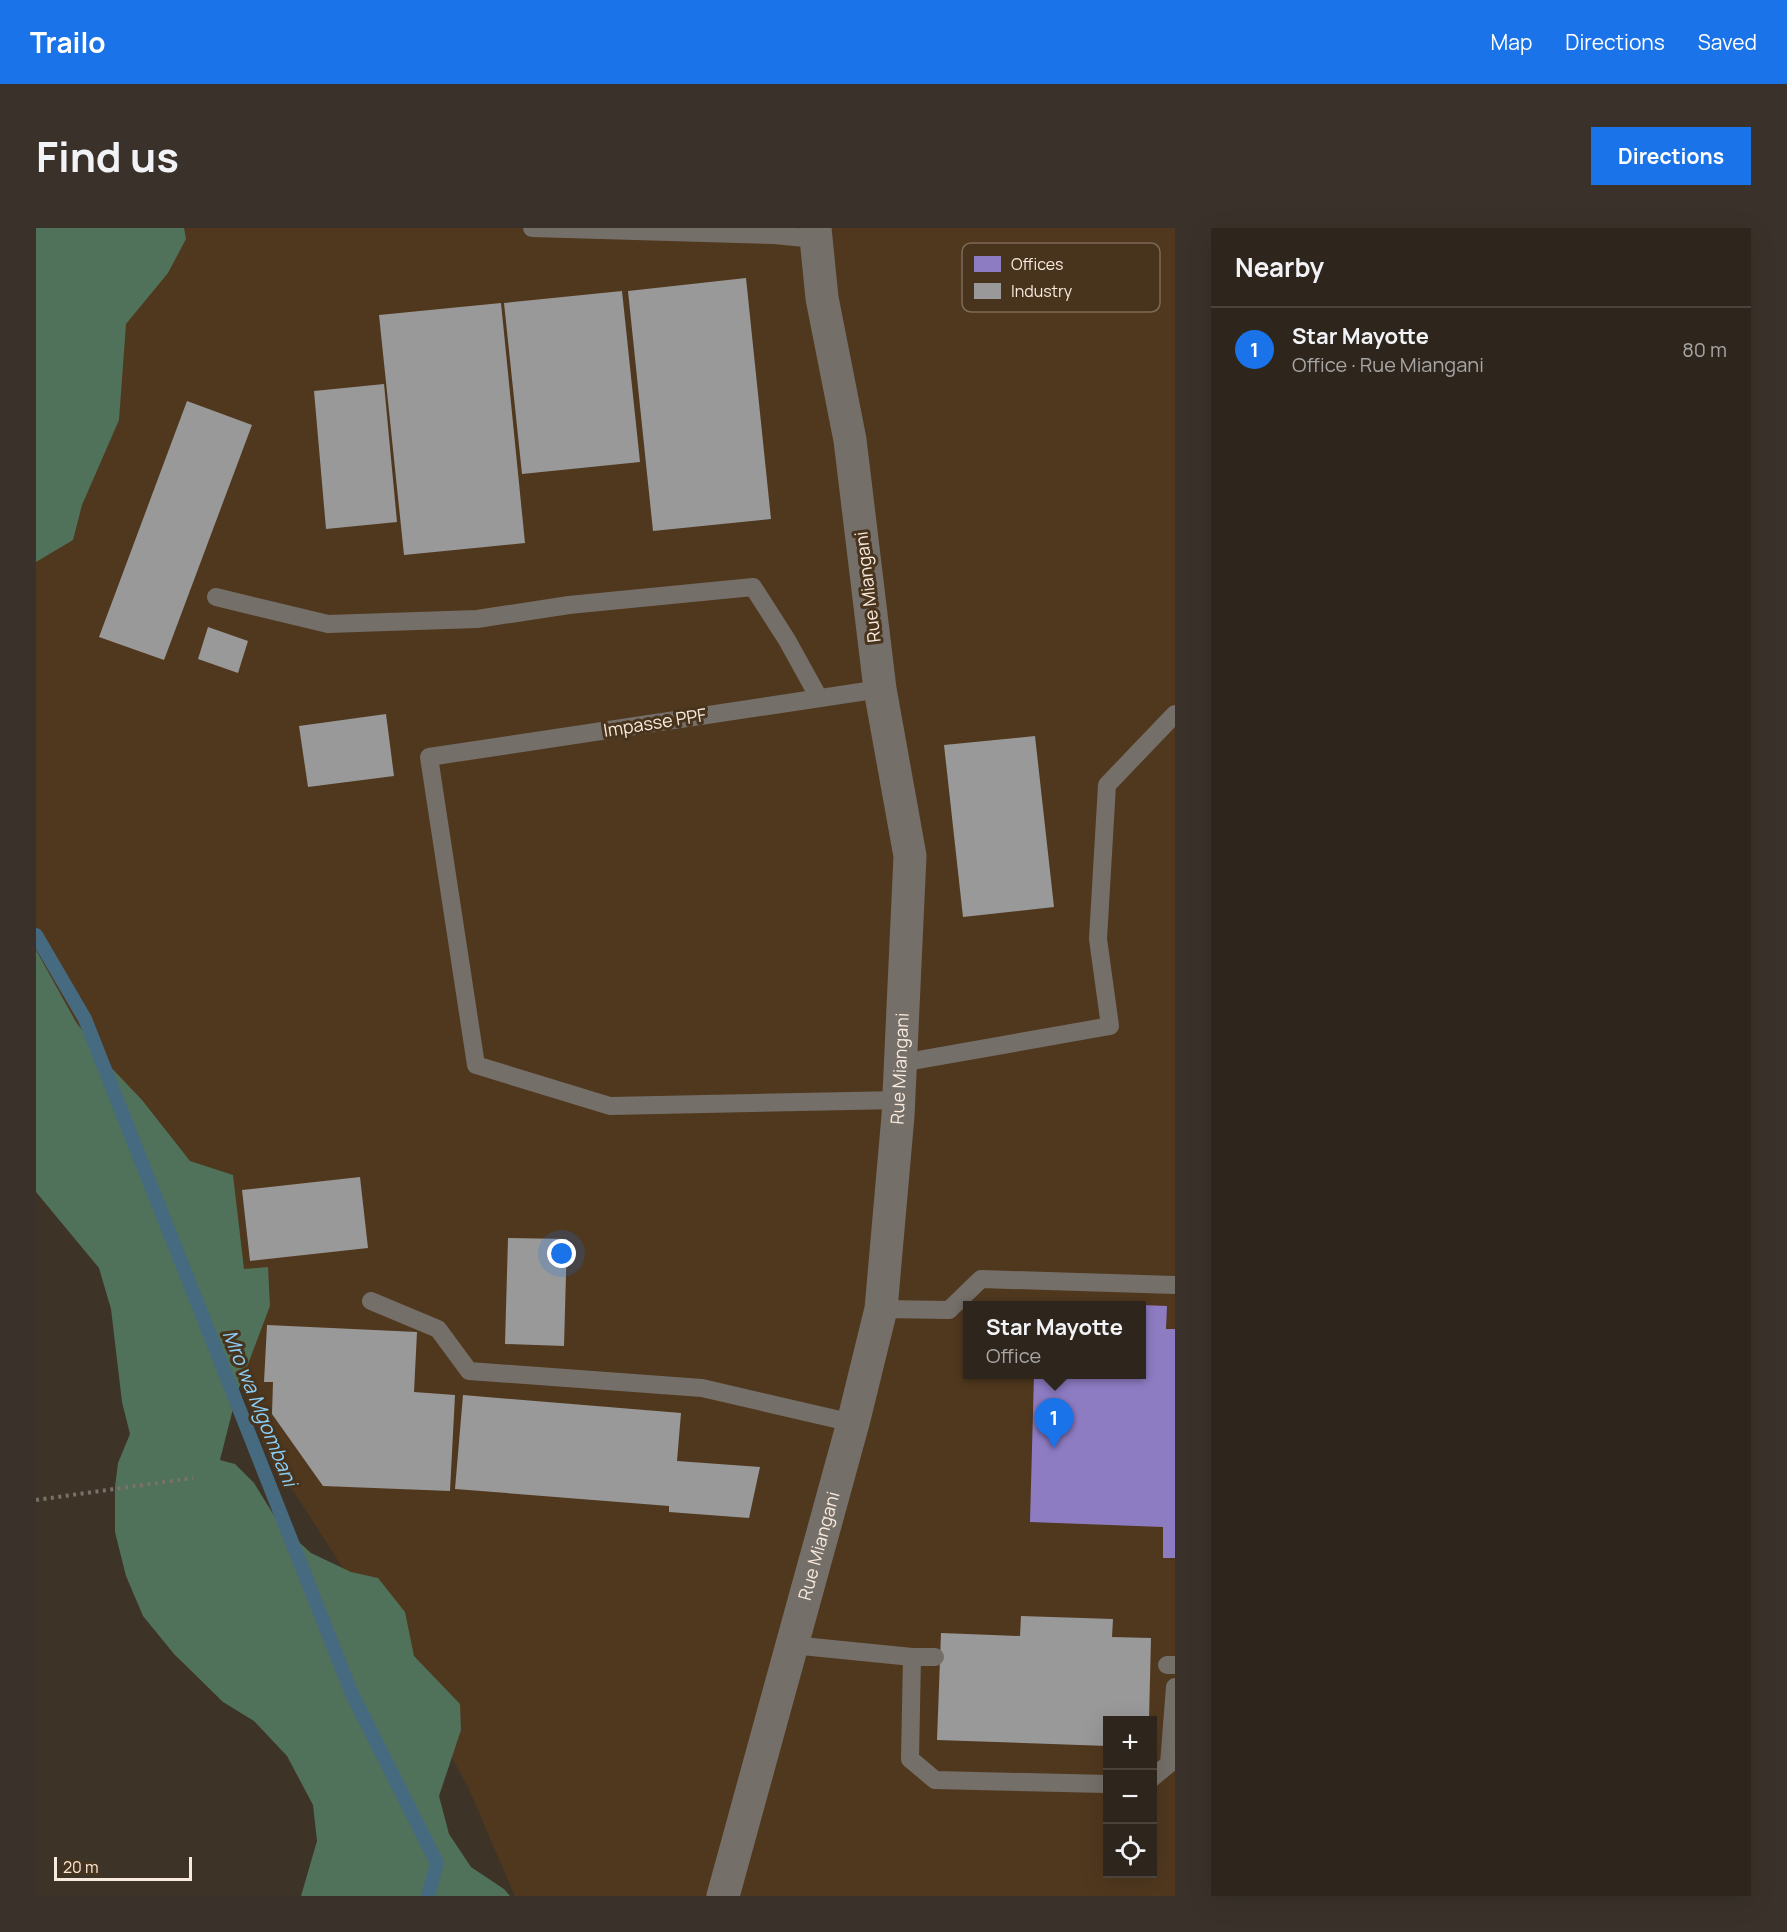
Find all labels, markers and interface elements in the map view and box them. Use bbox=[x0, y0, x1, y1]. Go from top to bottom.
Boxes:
text: Trailo bbox=[30, 23, 106, 61]
text: Map bbox=[1491, 28, 1532, 56]
text: Directions bbox=[1565, 28, 1665, 56]
text: Saved bbox=[1698, 28, 1757, 56]
text: Find us bbox=[36, 127, 179, 185]
button: Directions bbox=[1591, 127, 1751, 185]
legend bbox=[962, 243, 1160, 312]
text: Nearby bbox=[1235, 249, 1324, 285]
text: Offices bbox=[1011, 253, 1064, 275]
text: Industry bbox=[1011, 280, 1073, 302]
text: Star Mayotte bbox=[1292, 321, 1429, 351]
text: 1 bbox=[1250, 336, 1259, 363]
text: 80 m bbox=[1682, 336, 1727, 363]
text: Office · Rue Miangani bbox=[1292, 351, 1484, 378]
street label: Rue Miangani bbox=[848, 530, 886, 644]
street label: Impasse PPF bbox=[602, 702, 708, 742]
street label: Rue Miangani bbox=[884, 1012, 914, 1126]
your location bbox=[547, 1239, 576, 1268]
popup bbox=[963, 1301, 1146, 1379]
text: Star Mayotte bbox=[986, 1312, 1123, 1342]
water label: Mro wa Mgombani bbox=[217, 1326, 305, 1492]
text: Office bbox=[986, 1342, 1041, 1369]
pin: 1 bbox=[1034, 1398, 1074, 1448]
street label: Rue Miangani bbox=[792, 1489, 845, 1603]
map controls bbox=[1103, 1716, 1157, 1878]
button: + bbox=[1103, 1716, 1157, 1770]
button: − bbox=[1103, 1770, 1157, 1824]
button: locate bbox=[1103, 1824, 1157, 1878]
scale bar bbox=[54, 1854, 192, 1882]
text: 20 m bbox=[63, 1856, 99, 1878]

